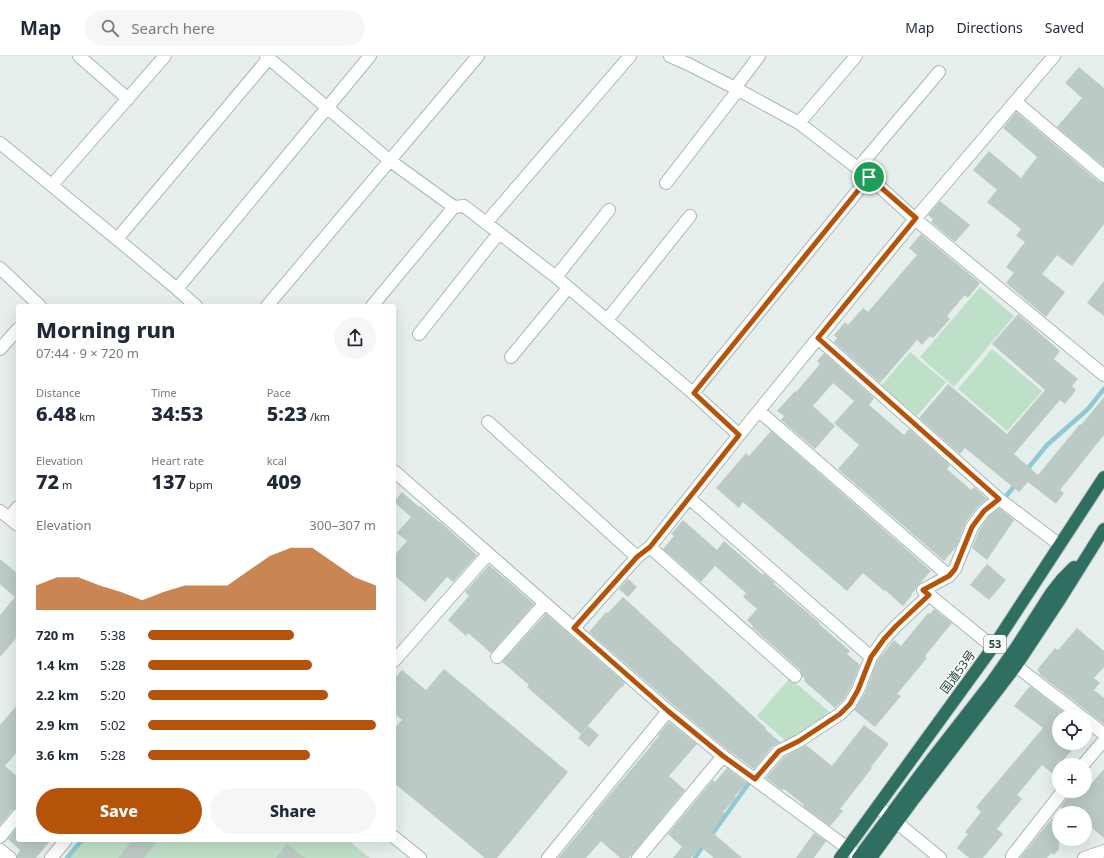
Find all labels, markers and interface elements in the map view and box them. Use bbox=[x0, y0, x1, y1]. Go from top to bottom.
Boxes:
search box bbox=[85, 10, 365, 46]
text: Map bbox=[20, 15, 61, 41]
icon: search bbox=[99, 17, 121, 39]
text: Search here bbox=[131, 18, 215, 38]
text: Map bbox=[905, 18, 934, 37]
text: Directions bbox=[956, 18, 1023, 37]
text: Saved bbox=[1045, 18, 1084, 37]
pin bbox=[852, 160, 886, 194]
icon: arrive bbox=[858, 166, 880, 188]
text: Morning run bbox=[36, 314, 176, 344]
button: share bbox=[334, 317, 376, 359]
text: 07:44 · 9 × 720 m bbox=[36, 344, 139, 362]
text: Distance bbox=[36, 385, 81, 400]
text: Time bbox=[151, 385, 177, 400]
text: Pace bbox=[267, 385, 291, 400]
text: 6.48 bbox=[36, 400, 76, 427]
text: 34:53 bbox=[151, 400, 203, 427]
text: 5:23 bbox=[267, 400, 307, 427]
text: km bbox=[76, 409, 95, 424]
text: /km bbox=[307, 409, 330, 424]
text: Elevation bbox=[36, 453, 83, 468]
text: Heart rate bbox=[151, 453, 204, 468]
text: kcal bbox=[267, 453, 287, 468]
text: 72 bbox=[36, 468, 59, 495]
text: 137 bbox=[151, 468, 186, 495]
text: 409 bbox=[267, 468, 301, 495]
text: m bbox=[59, 477, 72, 492]
text: bpm bbox=[186, 477, 213, 492]
text: Elevation bbox=[36, 516, 92, 534]
text: 300–307 m bbox=[309, 516, 376, 534]
text: 720 m bbox=[36, 626, 74, 644]
text: 5:38 bbox=[100, 626, 126, 644]
road number: 53 bbox=[984, 635, 1006, 653]
street label: 国道53号 bbox=[936, 647, 979, 697]
text: 1.4 km bbox=[36, 656, 79, 674]
text: 5:28 bbox=[100, 656, 126, 674]
text: 2.2 km bbox=[36, 686, 79, 704]
text: 5:20 bbox=[100, 686, 126, 704]
map controls bbox=[1052, 710, 1092, 846]
button: locate bbox=[1052, 710, 1092, 750]
text: 2.9 km bbox=[36, 716, 79, 734]
text: 5:02 bbox=[100, 716, 126, 734]
text: 3.6 km bbox=[36, 746, 79, 764]
text: 5:28 bbox=[100, 746, 126, 764]
button: + bbox=[1052, 758, 1092, 798]
button: Save bbox=[36, 788, 202, 834]
button: Share bbox=[210, 788, 376, 834]
button: − bbox=[1052, 806, 1092, 846]

